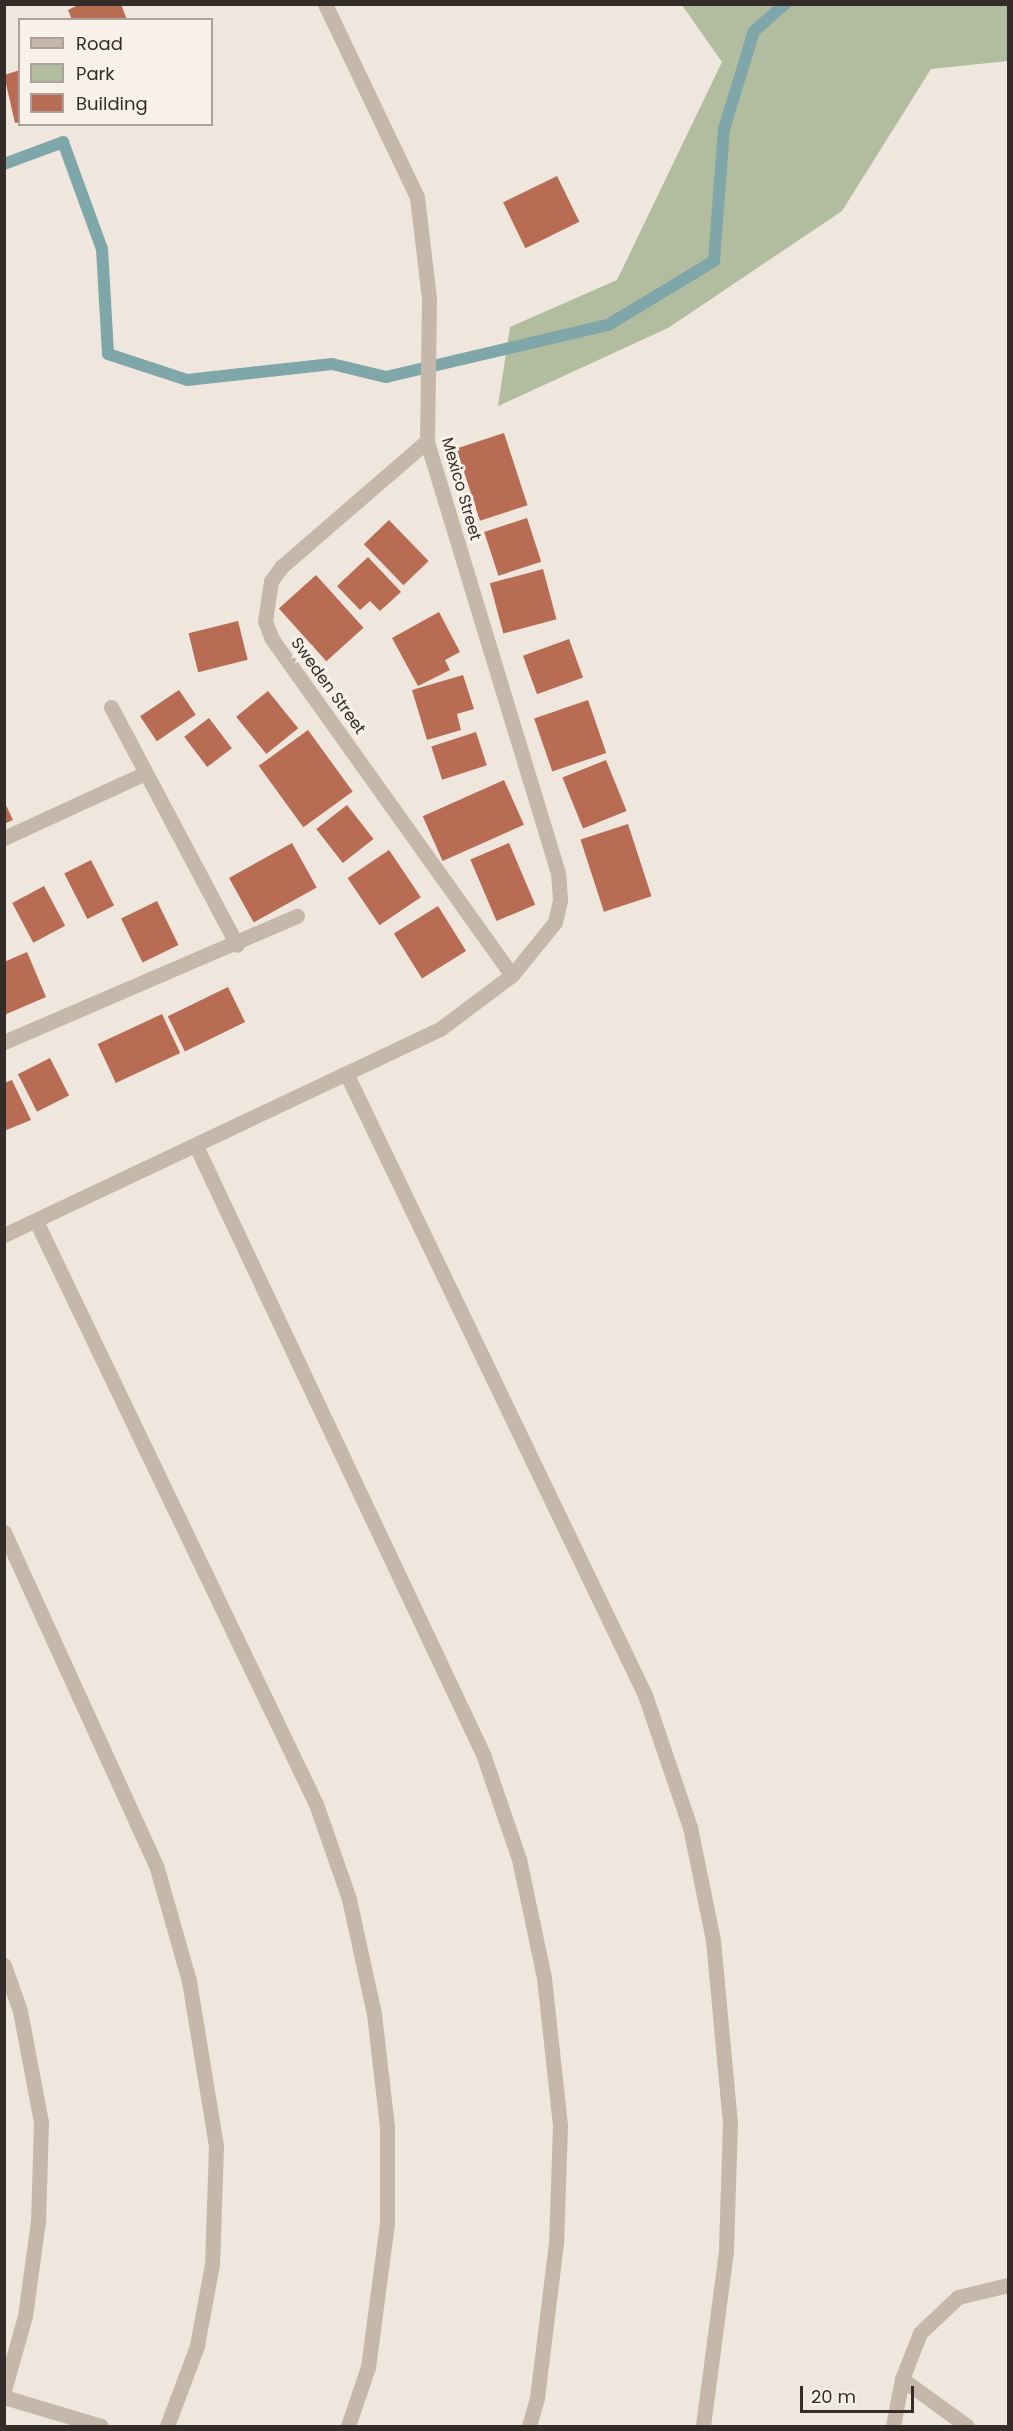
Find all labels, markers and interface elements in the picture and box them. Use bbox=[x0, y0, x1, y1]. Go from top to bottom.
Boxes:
legend bbox=[18, 18, 213, 126]
text: Road bbox=[76, 31, 123, 56]
text: Park bbox=[76, 61, 115, 86]
text: Building bbox=[76, 91, 148, 116]
street label: Mexico Street bbox=[437, 435, 485, 543]
street label: Sweden Street bbox=[287, 634, 369, 738]
scale bar bbox=[803, 2374, 917, 2412]
text: 20 m bbox=[811, 2384, 856, 2409]

